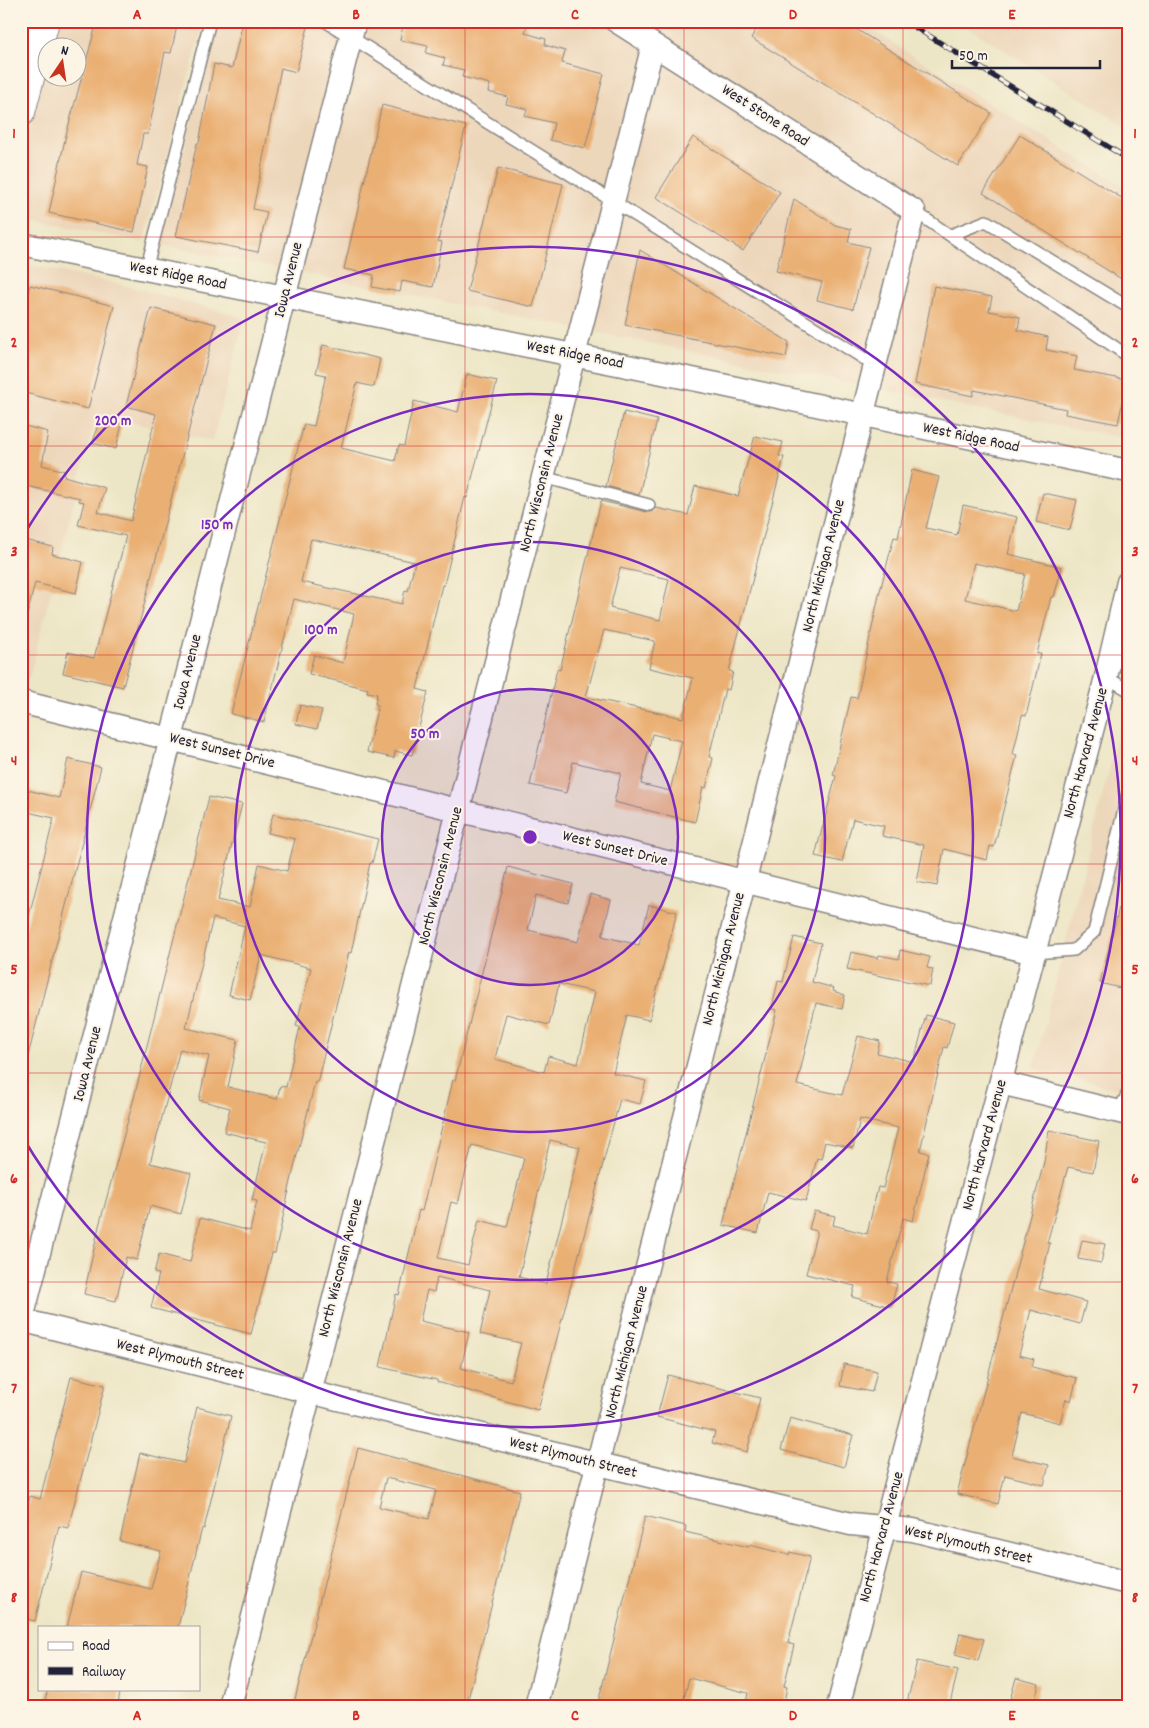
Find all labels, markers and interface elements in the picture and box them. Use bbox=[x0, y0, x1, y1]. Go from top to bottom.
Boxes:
text: A bbox=[133, 4, 142, 27]
text: B bbox=[352, 4, 360, 27]
text: C bbox=[571, 4, 579, 27]
text: D bbox=[789, 4, 798, 27]
text: E bbox=[1008, 4, 1016, 27]
north arrow bbox=[38, 38, 88, 88]
scale bar bbox=[952, 38, 1099, 70]
text: N bbox=[59, 41, 70, 62]
text: 50 m bbox=[959, 46, 988, 68]
street label: West Stone Road bbox=[717, 79, 813, 153]
text: 1 bbox=[12, 123, 16, 146]
text: 1 bbox=[1133, 123, 1137, 146]
street label: Iowa Avenue bbox=[268, 240, 310, 320]
street label: West Ridge Road bbox=[128, 255, 228, 297]
text: 2 bbox=[11, 332, 18, 355]
text: 2 bbox=[1132, 332, 1139, 355]
street label: West Ridge Road bbox=[525, 334, 625, 376]
text: 200 m bbox=[95, 411, 131, 433]
street label: North Wisconsin Avenue bbox=[514, 411, 570, 555]
street label: West Ridge Road bbox=[920, 417, 1022, 459]
street label: North Michigan Avenue bbox=[796, 497, 852, 635]
text: 150 m bbox=[201, 515, 233, 537]
text: 3 bbox=[10, 541, 18, 564]
text: 3 bbox=[1131, 541, 1139, 564]
text: 100 m bbox=[304, 620, 338, 642]
street label: Iowa Avenue bbox=[167, 632, 209, 712]
street label: North Harvard Avenue bbox=[1057, 685, 1115, 821]
text: 50 m bbox=[411, 724, 439, 746]
street label: West Sunset Drive bbox=[167, 727, 277, 775]
text: 4 bbox=[11, 750, 17, 773]
text: 4 bbox=[1132, 750, 1138, 773]
street label: North Wisconsin Avenue bbox=[413, 804, 469, 948]
street label: West Sunset Drive bbox=[560, 825, 670, 873]
centre of rings bbox=[521, 828, 539, 846]
street label: North Michigan Avenue bbox=[696, 890, 752, 1028]
text: 5 bbox=[10, 959, 18, 982]
text: 5 bbox=[1131, 959, 1139, 982]
street label: Iowa Avenue bbox=[67, 1024, 109, 1104]
street label: North Harvard Avenue bbox=[956, 1077, 1014, 1213]
text: 6 bbox=[10, 1168, 18, 1191]
text: 6 bbox=[1131, 1168, 1139, 1191]
street label: North Wisconsin Avenue bbox=[313, 1196, 369, 1340]
street label: North Michigan Avenue bbox=[599, 1283, 655, 1421]
street label: West Plymouth Street bbox=[114, 1333, 246, 1387]
text: 7 bbox=[11, 1378, 17, 1401]
text: 7 bbox=[1132, 1378, 1138, 1401]
street label: West Plymouth Street bbox=[507, 1431, 639, 1485]
street label: North Harvard Avenue bbox=[853, 1469, 911, 1605]
street label: West Plymouth Street bbox=[902, 1519, 1034, 1571]
text: 8 bbox=[11, 1587, 18, 1610]
text: 8 bbox=[1132, 1587, 1139, 1610]
legend bbox=[38, 1626, 200, 1690]
text: Road bbox=[82, 1636, 110, 1658]
text: Railway bbox=[82, 1662, 126, 1684]
text: A bbox=[133, 1705, 142, 1728]
text: B bbox=[352, 1705, 360, 1728]
text: C bbox=[571, 1705, 579, 1728]
text: D bbox=[789, 1705, 798, 1728]
text: E bbox=[1008, 1705, 1016, 1728]

